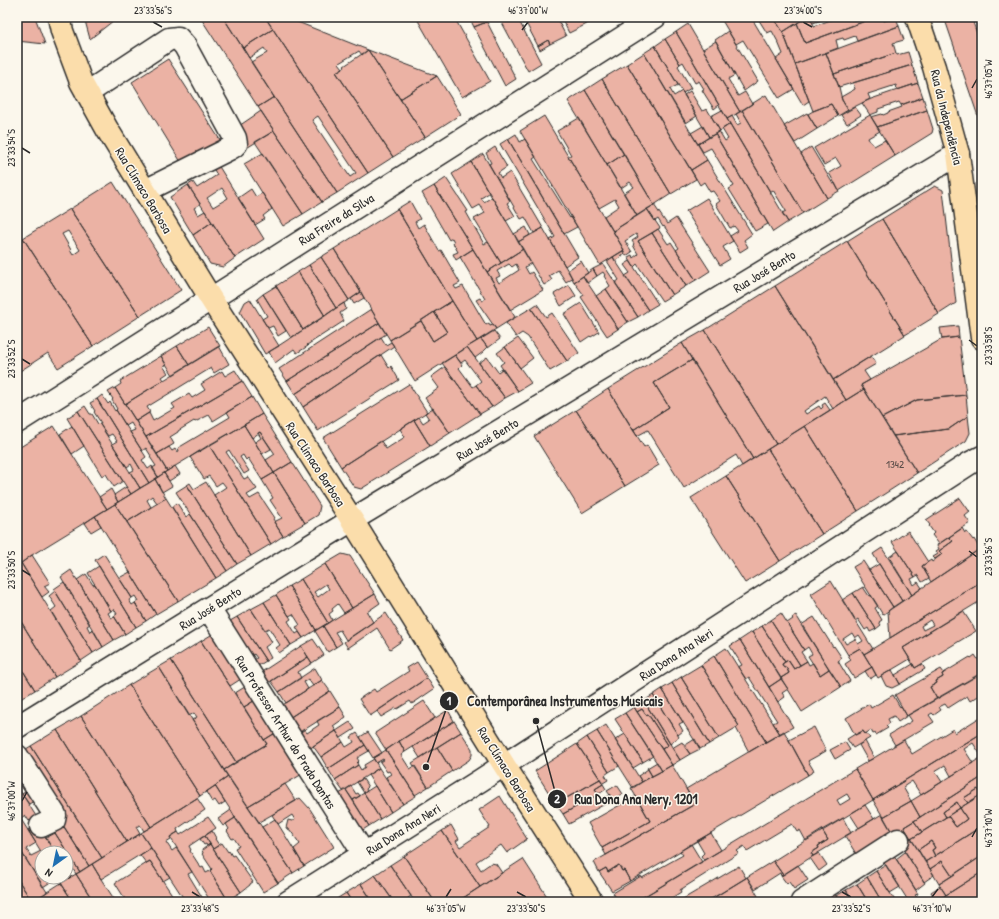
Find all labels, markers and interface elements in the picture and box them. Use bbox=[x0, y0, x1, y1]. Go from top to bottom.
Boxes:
text: 23°33'56"S bbox=[134, 4, 172, 17]
text: 46°37'00"W bbox=[508, 4, 548, 17]
text: 23°34'00"S bbox=[784, 4, 822, 17]
text: 46°37'05"W bbox=[982, 59, 995, 99]
street label: Rua da Independência bbox=[926, 68, 968, 166]
text: 23°33'54"S bbox=[5, 129, 18, 167]
street label: Rua Clímaco Barbosa bbox=[111, 144, 177, 236]
street label: Rua Freire da Silva bbox=[295, 189, 377, 249]
street label: Rua José Bento bbox=[729, 245, 799, 297]
text: 23°33'58"S bbox=[982, 326, 995, 365]
text: 23°33'52"S bbox=[5, 339, 18, 378]
street label: Rua José Bento bbox=[452, 413, 522, 465]
street label: Rua Clímaco Barbosa bbox=[282, 418, 350, 510]
house number: 1342 bbox=[886, 457, 904, 471]
text: 23°33'56"S bbox=[982, 538, 995, 576]
text: 23°33'50"S bbox=[5, 550, 18, 589]
street label: Rua José Bento bbox=[176, 582, 244, 634]
street label: Rua Dona Ana Neri bbox=[636, 623, 716, 685]
street label: Rua Professor Arthur do Prado Dantas bbox=[231, 652, 341, 812]
callout: Contemporânea Instrumentos Musicais bbox=[439, 688, 671, 714]
text: Contemporânea Instrumentos Musicais bbox=[467, 691, 664, 712]
text: 1 bbox=[447, 692, 452, 709]
street label: Rua Clímaco Barbosa bbox=[474, 723, 540, 815]
text: 46°37'00"W bbox=[5, 781, 18, 821]
callout: Rua Dona Ana Nery, 1201 bbox=[547, 786, 706, 812]
text: Rua Dona Ana Nery, 1201 bbox=[574, 789, 698, 810]
text: 2 bbox=[554, 790, 560, 807]
street label: Rua Dona Ana Neri bbox=[362, 799, 444, 859]
text: 46°37'10"W bbox=[982, 808, 995, 847]
north arrow bbox=[34, 845, 74, 885]
text: N bbox=[42, 866, 55, 881]
text: 23°33'48"S bbox=[181, 902, 219, 915]
text: 46°37'05"W bbox=[426, 902, 466, 915]
text: 23°33'50"S bbox=[507, 902, 546, 915]
text: 23°33'52"S bbox=[832, 902, 871, 915]
text: 46°37'10"W bbox=[913, 902, 952, 915]

